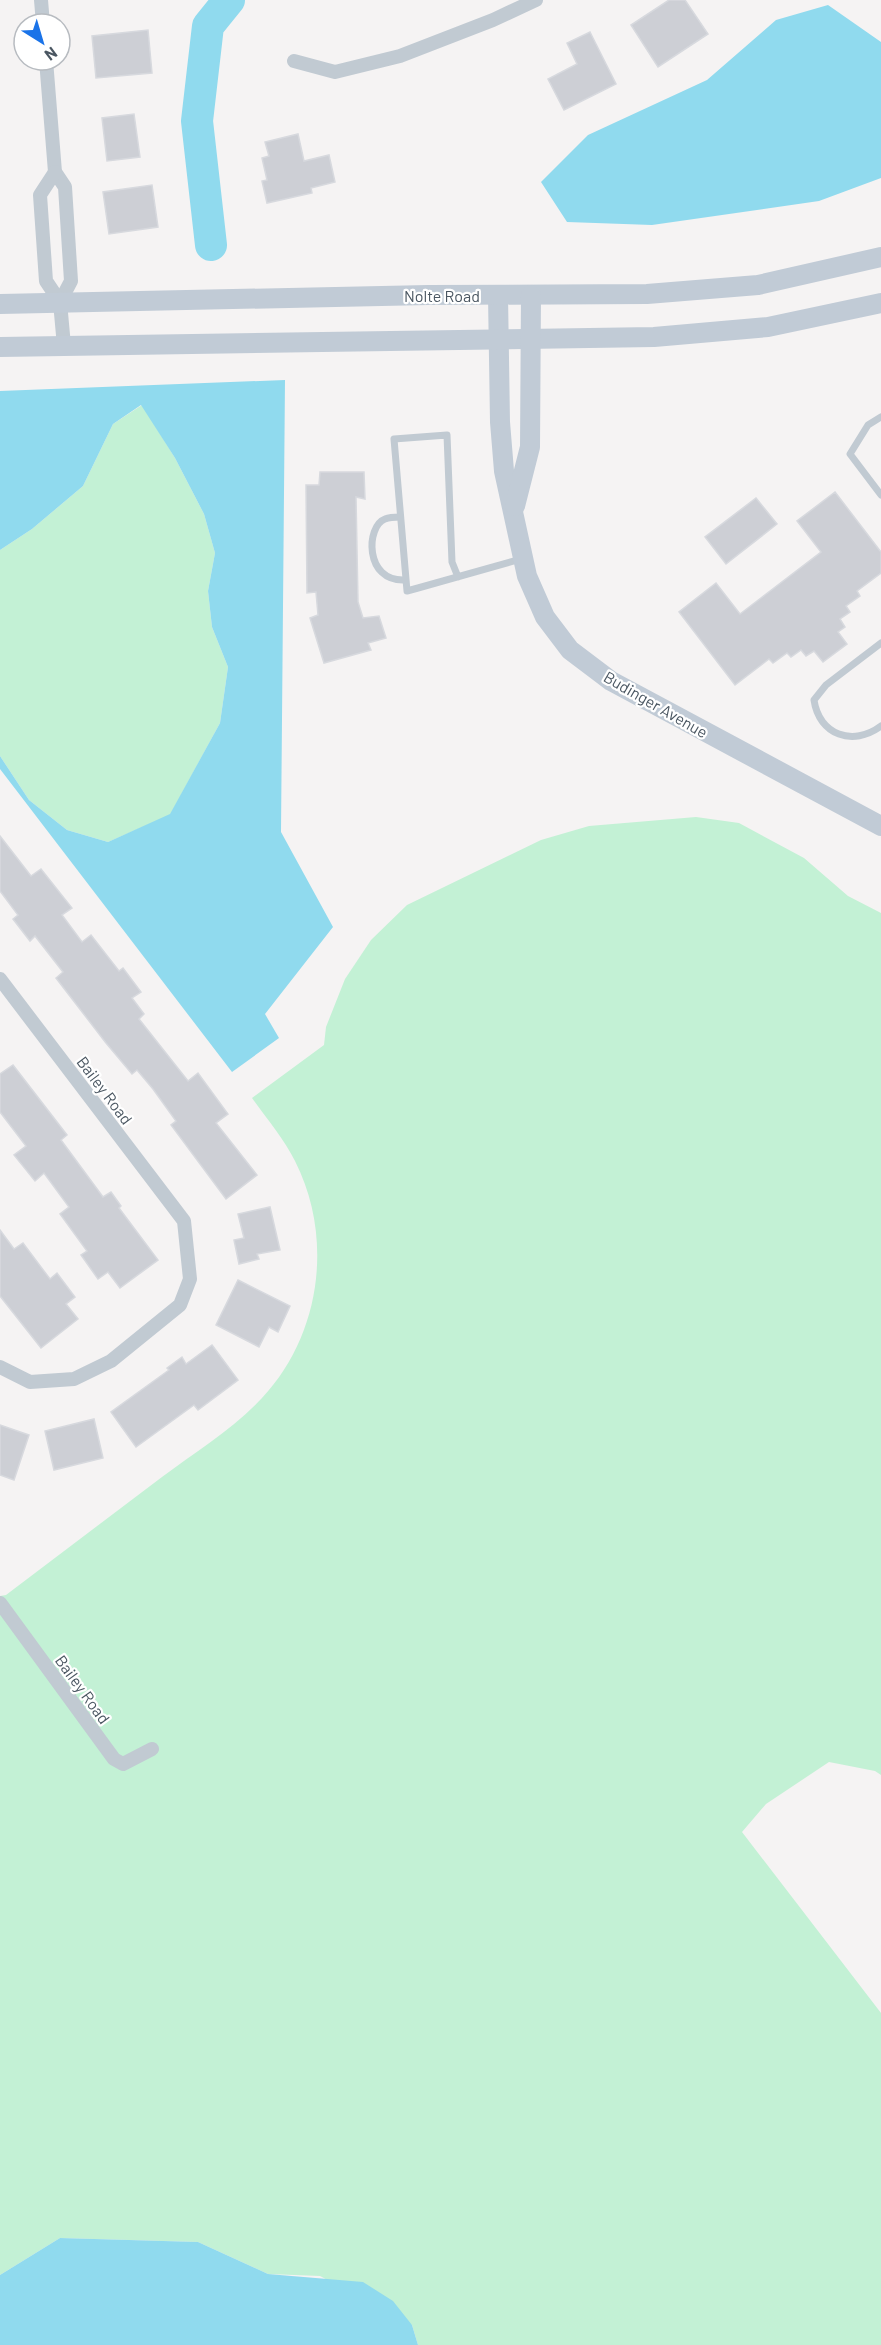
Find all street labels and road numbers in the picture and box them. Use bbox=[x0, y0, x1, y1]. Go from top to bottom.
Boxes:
street label: Nolte Road bbox=[404, 286, 480, 305]
street label: Budinger Avenue bbox=[601, 667, 711, 741]
street label: Bailey Road bbox=[73, 1052, 137, 1128]
street label: Bailey Road bbox=[52, 1651, 114, 1727]

